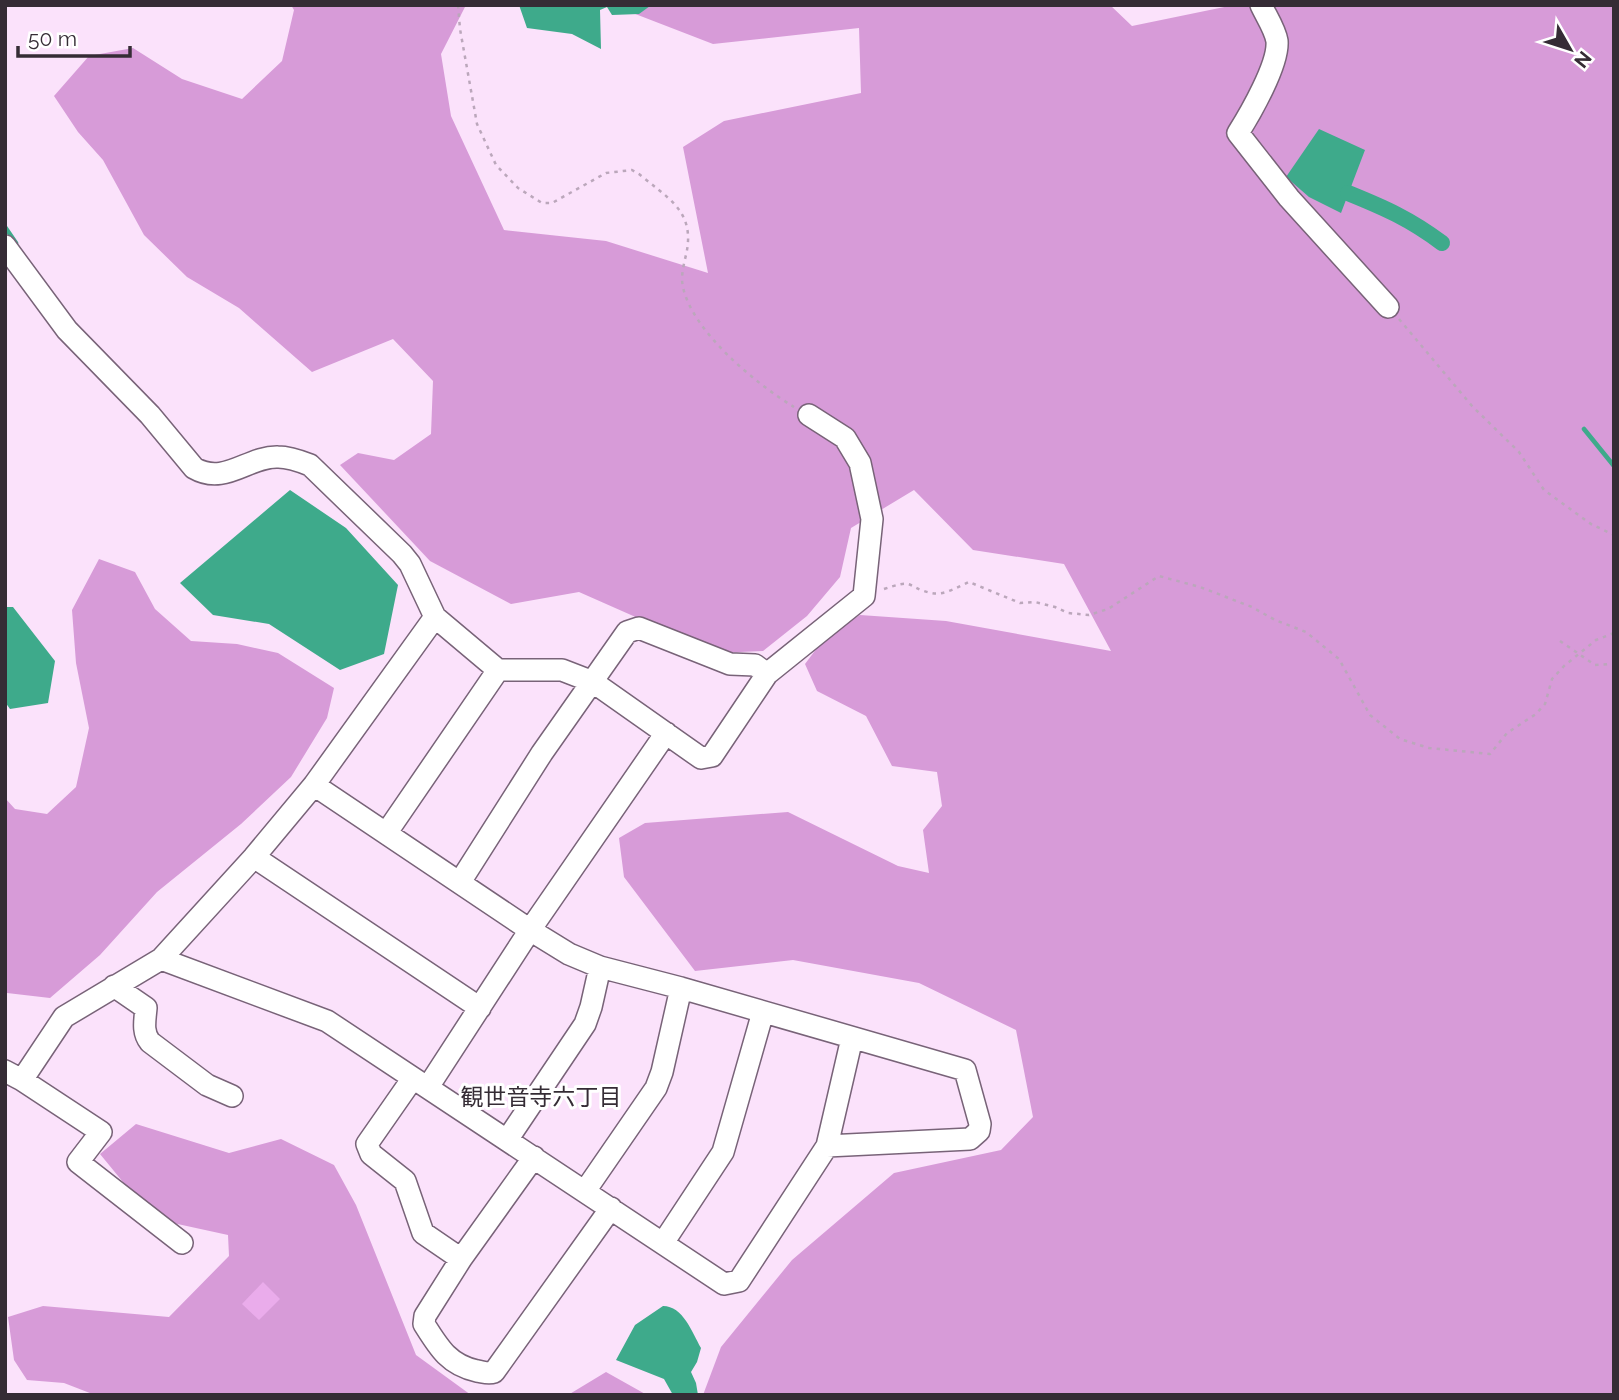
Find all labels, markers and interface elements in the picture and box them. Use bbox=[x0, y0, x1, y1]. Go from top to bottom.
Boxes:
scale bar bbox=[18, 14, 130, 58]
north arrow bbox=[1535, 14, 1605, 84]
text: 50 m bbox=[28, 26, 77, 51]
text: N bbox=[1570, 47, 1596, 72]
district label: 観世音寺六丁目 bbox=[461, 1083, 622, 1110]

